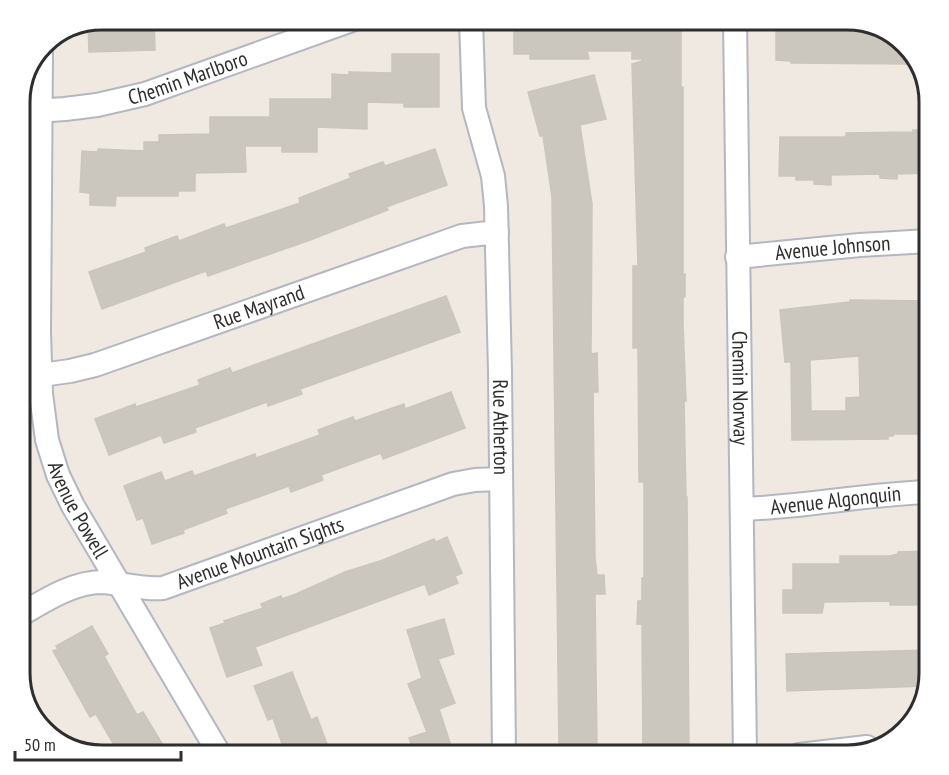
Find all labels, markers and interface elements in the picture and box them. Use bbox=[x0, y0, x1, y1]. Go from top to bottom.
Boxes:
street label: Chemin Marlboro bbox=[125, 44, 251, 110]
street label: Avenue Johnson bbox=[774, 229, 891, 266]
street label: Rue Mayrand bbox=[210, 278, 308, 335]
street label: Chemin Norway bbox=[726, 331, 755, 445]
street label: Rue Atherton bbox=[487, 379, 515, 475]
street label: Avenue Powell bbox=[42, 458, 115, 563]
street label: Avenue Algonquin bbox=[769, 480, 902, 520]
street label: Avenue Mountain Sights bbox=[173, 510, 347, 595]
scale bar bbox=[15, 724, 182, 762]
text: 50 m bbox=[24, 733, 56, 756]

